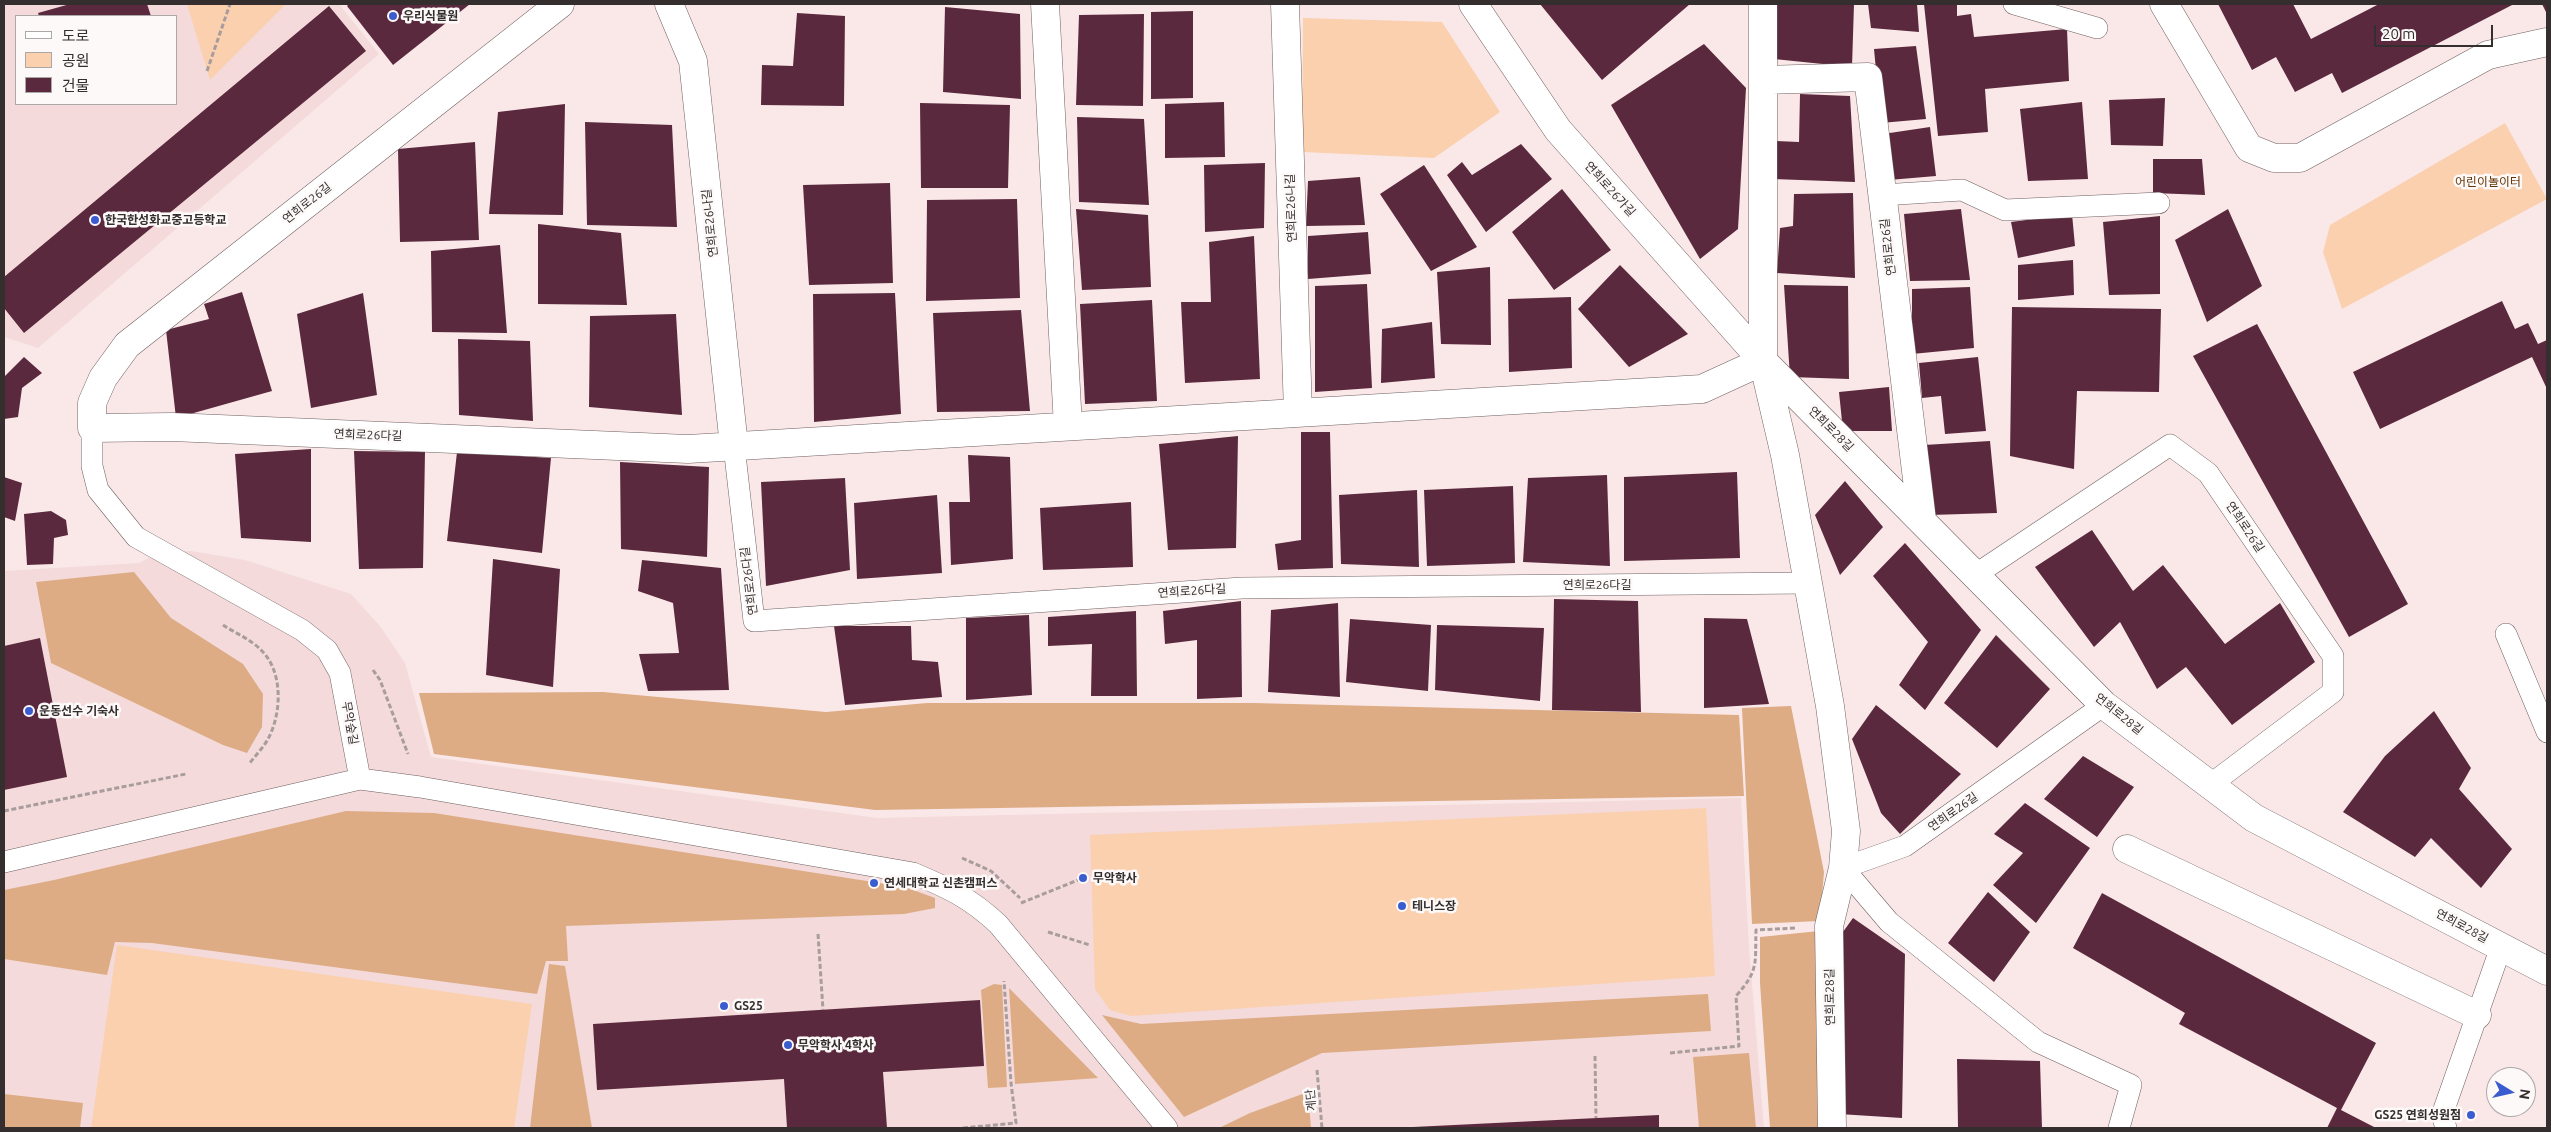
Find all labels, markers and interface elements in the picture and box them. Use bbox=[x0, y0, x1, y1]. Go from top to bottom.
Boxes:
place label: 우리식물원 bbox=[403, 9, 458, 23]
marker: 우리식물원 bbox=[387, 10, 399, 22]
legend bbox=[15, 15, 178, 105]
scale bar bbox=[2376, 15, 2495, 47]
text: 20 m bbox=[2382, 25, 2415, 42]
text: 도로 bbox=[62, 27, 90, 44]
text: 공원 bbox=[62, 52, 90, 69]
text: 건물 bbox=[62, 77, 90, 94]
street label: 연희로26가길 bbox=[1582, 159, 1638, 219]
street label: 연희로26나길 bbox=[1283, 173, 1299, 243]
park label: 어린이놀이터 bbox=[2455, 175, 2521, 189]
street label: 연희로26길 bbox=[280, 180, 334, 226]
street label: 연희로26나길 bbox=[699, 188, 721, 258]
place label: 한국한성화교중고등학교 bbox=[105, 213, 226, 227]
marker: 한국한성화교중고등학교 bbox=[89, 214, 101, 226]
street label: 연희로26길 bbox=[1877, 217, 1899, 277]
street label: 연희로28길 bbox=[1806, 404, 1856, 454]
street label: 연희로26다길 bbox=[333, 427, 403, 443]
street label: 연희로26길 bbox=[2223, 499, 2267, 555]
street label: 연희로26다길 bbox=[738, 546, 760, 616]
street label: 연희로26다길 bbox=[1563, 578, 1631, 592]
street label: 연희로26다길 bbox=[1157, 581, 1227, 601]
street label: 연희로28길 bbox=[2092, 690, 2146, 738]
street label: 무악숲길 bbox=[339, 700, 361, 746]
place label: 운동선수 기숙사 bbox=[39, 704, 119, 718]
marker: 운동선수 기숙사 bbox=[23, 705, 35, 717]
street label: 연희로26길 bbox=[1925, 790, 1981, 834]
place label: 무악학사 bbox=[1093, 871, 1137, 885]
marker: 무악학사 bbox=[1077, 872, 1089, 884]
place label: 연세대학교 신촌캠퍼스 bbox=[884, 876, 997, 890]
marker: 연세대학교 신촌캠퍼스 bbox=[868, 877, 880, 889]
place label: 테니스장 bbox=[1412, 899, 1456, 913]
marker: 테니스장 bbox=[1396, 900, 1408, 912]
street label: 연희로28길 bbox=[2433, 906, 2491, 946]
street label: 연희로28길 bbox=[1822, 968, 1838, 1026]
place label: GS25 bbox=[734, 999, 763, 1013]
marker: GS25 bbox=[718, 1000, 730, 1012]
place label: 무악학사 4학사 bbox=[798, 1038, 874, 1052]
marker: 무악학사 4학사 bbox=[782, 1039, 794, 1051]
north arrow bbox=[2486, 1067, 2536, 1117]
street label: 계단 bbox=[1303, 1088, 1319, 1112]
text: N bbox=[2516, 1088, 2534, 1101]
place label: GS25 연희성원점 bbox=[2374, 1108, 2461, 1122]
marker: GS25 연희성원점 bbox=[2465, 1109, 2477, 1121]

